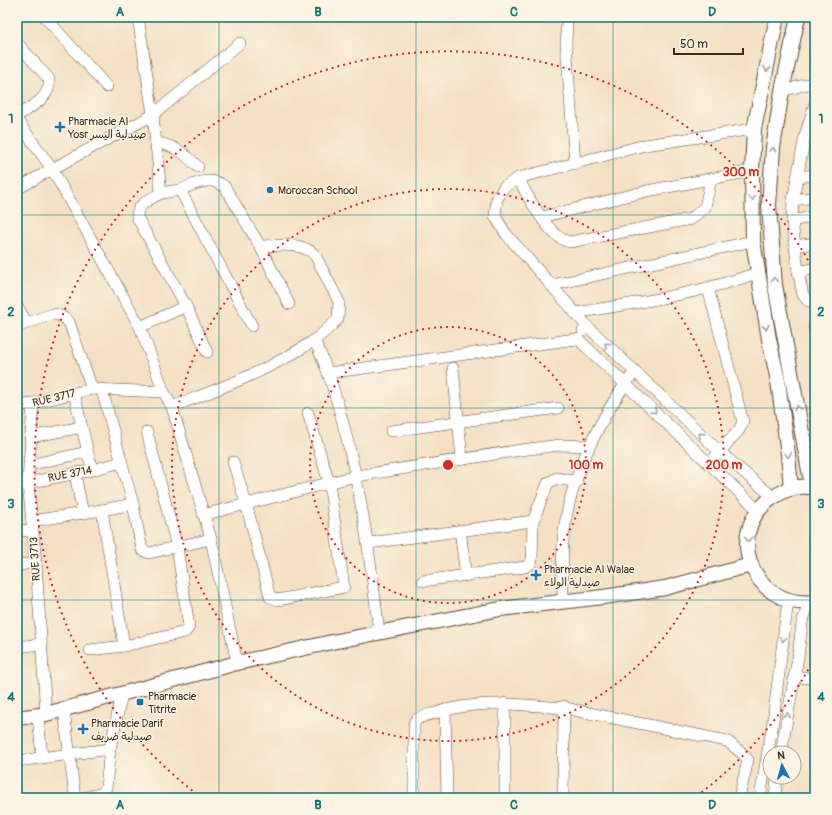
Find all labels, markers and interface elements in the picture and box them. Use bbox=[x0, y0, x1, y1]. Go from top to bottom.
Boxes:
text: A bbox=[116, 4, 125, 20]
text: B bbox=[314, 4, 322, 20]
text: C bbox=[510, 4, 518, 20]
text: D bbox=[708, 4, 716, 20]
scale bar bbox=[674, 30, 743, 56]
text: 50 m bbox=[680, 37, 708, 52]
one-way arrow bbox=[763, 66, 771, 72]
text: 1 bbox=[8, 111, 14, 127]
text: 1 bbox=[818, 111, 824, 127]
place label: Pharmacie Al Yosr صيدلية اليسر bbox=[67, 115, 146, 141]
marker: Pharmacie Al Yosr صيدلية اليسر bbox=[55, 122, 65, 132]
one-way arrow bbox=[768, 147, 777, 153]
text: 300 m bbox=[723, 165, 760, 180]
place label: Moroccan School bbox=[278, 184, 358, 197]
marker: Moroccan School bbox=[265, 185, 275, 195]
one-way arrow bbox=[748, 195, 757, 201]
one-way arrow bbox=[770, 277, 779, 283]
text: 2 bbox=[7, 304, 15, 320]
text: 2 bbox=[817, 304, 825, 320]
one-way arrow bbox=[762, 324, 770, 330]
one-way arrow bbox=[604, 342, 612, 350]
street label: RUE 3717 bbox=[31, 386, 77, 410]
one-way arrow bbox=[794, 404, 802, 411]
one-way arrow bbox=[649, 406, 656, 413]
one-way arrow bbox=[698, 432, 706, 439]
one-way arrow bbox=[783, 452, 792, 458]
centre of rings bbox=[441, 458, 455, 472]
text: 100 m bbox=[569, 458, 604, 473]
text: 200 m bbox=[706, 458, 743, 473]
street label: RUE 3714 bbox=[47, 463, 94, 485]
text: 3 bbox=[7, 496, 15, 512]
text: 3 bbox=[817, 496, 825, 512]
one-way arrow bbox=[744, 536, 753, 542]
street label: RUE 3713 bbox=[27, 537, 43, 581]
place label: Pharmacie Al Walae صيدلية الولاء bbox=[544, 563, 635, 590]
marker: Pharmacie Al Walae صيدلية الولاء bbox=[531, 570, 541, 580]
one-way arrow bbox=[779, 636, 788, 642]
text: 4 bbox=[7, 689, 15, 705]
text: 4 bbox=[817, 689, 825, 705]
place label: Pharmacie Titrite bbox=[148, 690, 197, 716]
marker: Pharmacie Titrite bbox=[135, 697, 145, 707]
one-way arrow bbox=[783, 711, 791, 718]
place label: Pharmacie Darif صيدلية ضريف bbox=[91, 717, 164, 743]
marker: Pharmacie Darif صيدلية ضريف bbox=[78, 724, 88, 734]
north arrow bbox=[762, 745, 802, 785]
text: N bbox=[777, 749, 786, 762]
text: A bbox=[116, 797, 125, 813]
text: B bbox=[314, 797, 322, 813]
text: C bbox=[510, 797, 518, 813]
text: D bbox=[708, 797, 716, 813]

